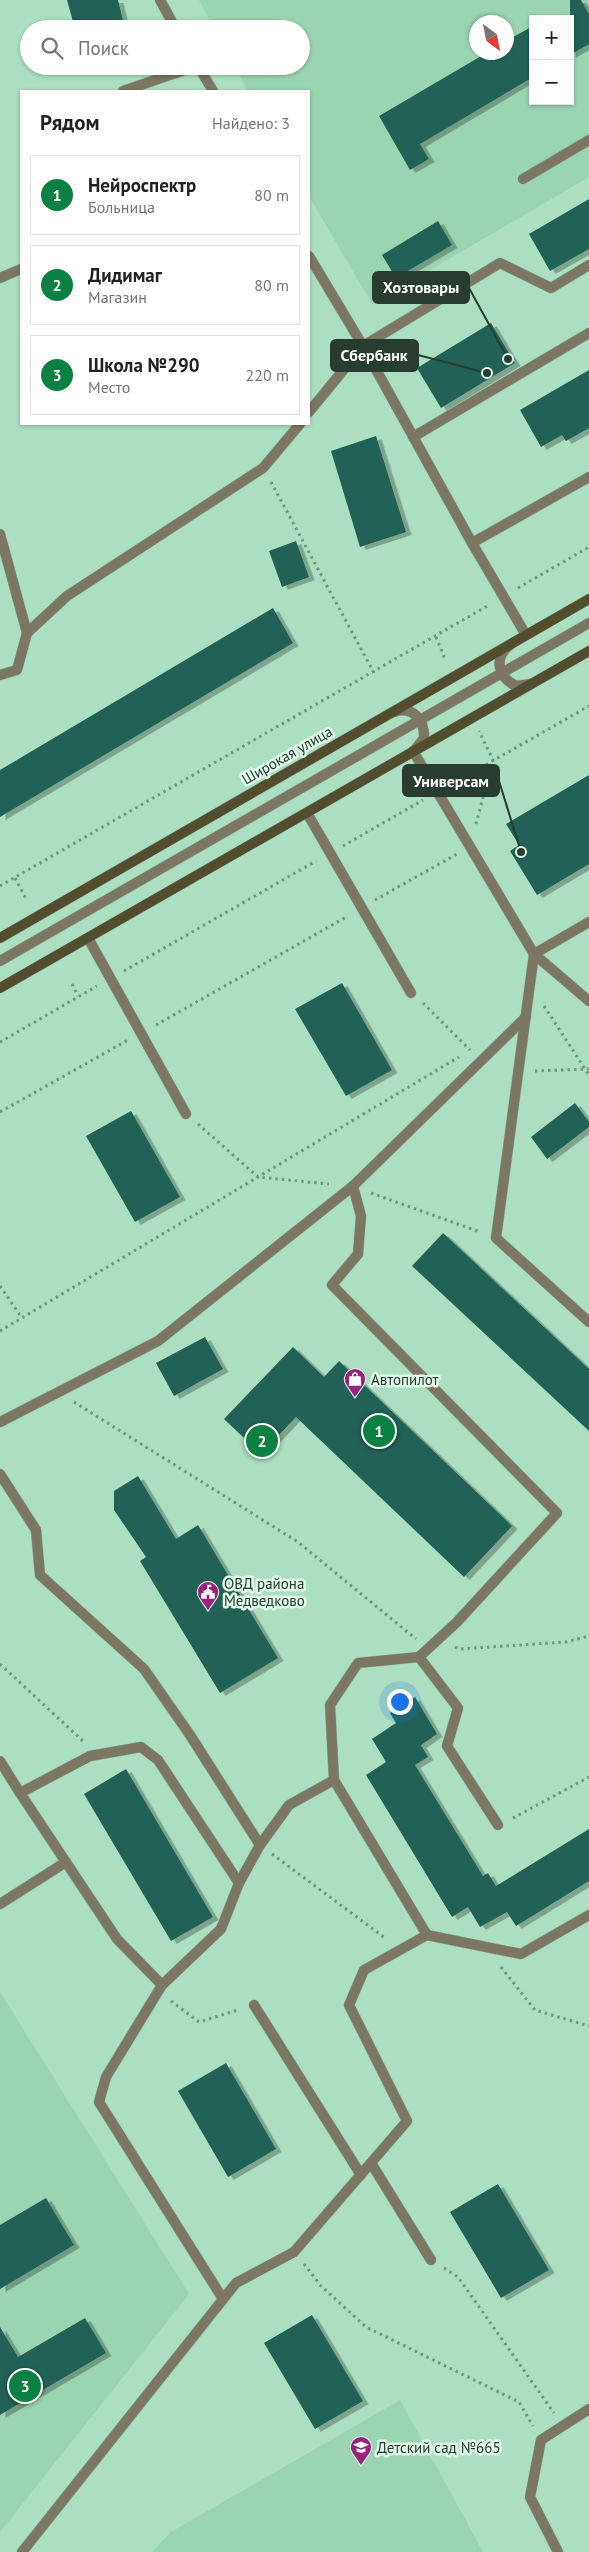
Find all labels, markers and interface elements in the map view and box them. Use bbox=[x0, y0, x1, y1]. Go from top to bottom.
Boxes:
north arrow bbox=[469, 15, 514, 60]
map controls bbox=[529, 15, 574, 105]
button: + bbox=[529, 15, 574, 60]
search box bbox=[20, 20, 310, 75]
icon: search bbox=[38, 34, 66, 62]
text: Поиск bbox=[78, 36, 129, 60]
button: − bbox=[529, 60, 574, 105]
text: Рядом bbox=[40, 109, 99, 136]
text: Найдено: 3 bbox=[212, 113, 290, 133]
text: Нейроcпектр bbox=[88, 173, 196, 197]
text: 1 bbox=[52, 185, 62, 205]
text: 80 m bbox=[254, 185, 289, 205]
text: Больница bbox=[88, 197, 155, 217]
text: Дидимаг bbox=[88, 263, 162, 287]
callout: Хозтовары bbox=[373, 272, 469, 303]
text: 2 bbox=[52, 275, 62, 295]
text: 80 m bbox=[254, 275, 289, 295]
text: Хозтовары bbox=[383, 277, 459, 297]
text: Магазин bbox=[88, 287, 147, 307]
callout: Сбербанк bbox=[331, 340, 418, 371]
text: Сбербанк bbox=[340, 345, 408, 365]
text: Школа №290 bbox=[88, 353, 199, 377]
text: 3 bbox=[52, 365, 62, 385]
text: 220 m bbox=[246, 365, 289, 385]
text: Место bbox=[88, 377, 130, 397]
street label: Широкая улица bbox=[238, 721, 336, 789]
callout: Универсам bbox=[403, 765, 499, 796]
text: Универсам bbox=[412, 771, 489, 791]
shop icon: Автопилот bbox=[343, 1367, 367, 1398]
place label: Автопилот bbox=[371, 1370, 439, 1389]
pin: 1 bbox=[363, 1412, 395, 1450]
pin: 2 bbox=[246, 1422, 278, 1460]
place label: ОВД района Медведково bbox=[224, 1574, 305, 1610]
public building icon: ОВД района Медведково bbox=[196, 1580, 220, 1611]
your location bbox=[387, 1689, 413, 1715]
pin: 3 bbox=[9, 2367, 41, 2405]
school or university icon: Детский сад №665 bbox=[349, 2435, 373, 2466]
place label: Детский сад №665 bbox=[377, 2438, 501, 2457]

